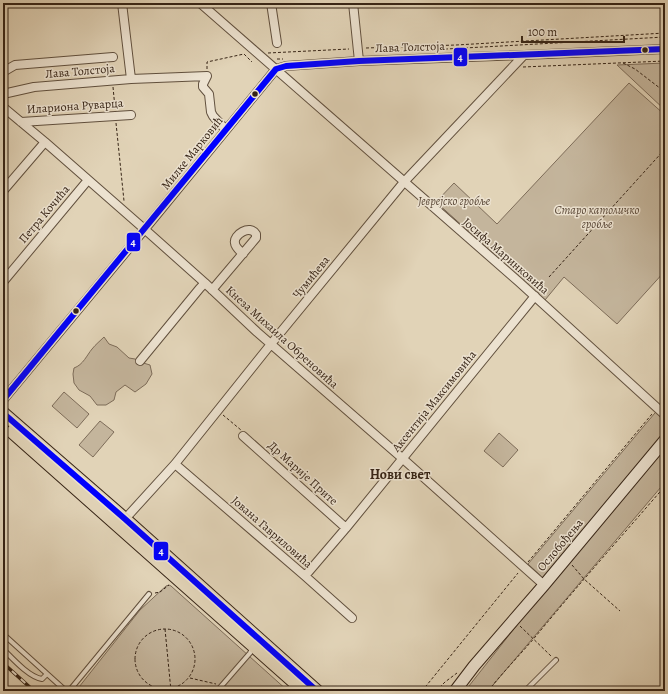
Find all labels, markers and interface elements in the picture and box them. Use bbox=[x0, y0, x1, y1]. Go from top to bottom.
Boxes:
scale bar bbox=[522, 18, 624, 44]
text: 100 m bbox=[528, 24, 557, 40]
street label: Лава Толстоја bbox=[375, 38, 446, 56]
unlabelled marker bbox=[640, 45, 650, 55]
line badge: 4 bbox=[453, 47, 468, 67]
text: 4 bbox=[457, 50, 463, 65]
street label: Лава Толстоја bbox=[45, 60, 116, 82]
unlabelled marker bbox=[250, 89, 260, 99]
street label: Илариона Руварца bbox=[26, 95, 124, 117]
street label: Милке Марковић bbox=[157, 113, 227, 193]
street label: Петра Кочића bbox=[15, 181, 73, 246]
park label: Јеврејско гробље bbox=[417, 193, 491, 209]
park label: Старо католичко гробље bbox=[555, 202, 639, 232]
street label: Јосифа Маринковића bbox=[459, 214, 553, 298]
line badge: 4 bbox=[126, 232, 141, 252]
text: 4 bbox=[130, 235, 136, 250]
street label: Чумићева bbox=[289, 252, 333, 302]
street label: Кнеза Михаила Обреновића bbox=[222, 282, 342, 392]
unlabelled marker bbox=[71, 306, 81, 316]
street label: Аксентија Максимовића bbox=[387, 347, 480, 456]
street label: Др Марије Прите bbox=[265, 437, 341, 509]
district label: Нови свет bbox=[370, 465, 431, 484]
street label: Јована Гавриловића bbox=[228, 492, 316, 572]
street label: Ослобођења bbox=[533, 515, 587, 575]
line badge: 4 bbox=[153, 541, 169, 561]
text: 4 bbox=[158, 544, 164, 559]

